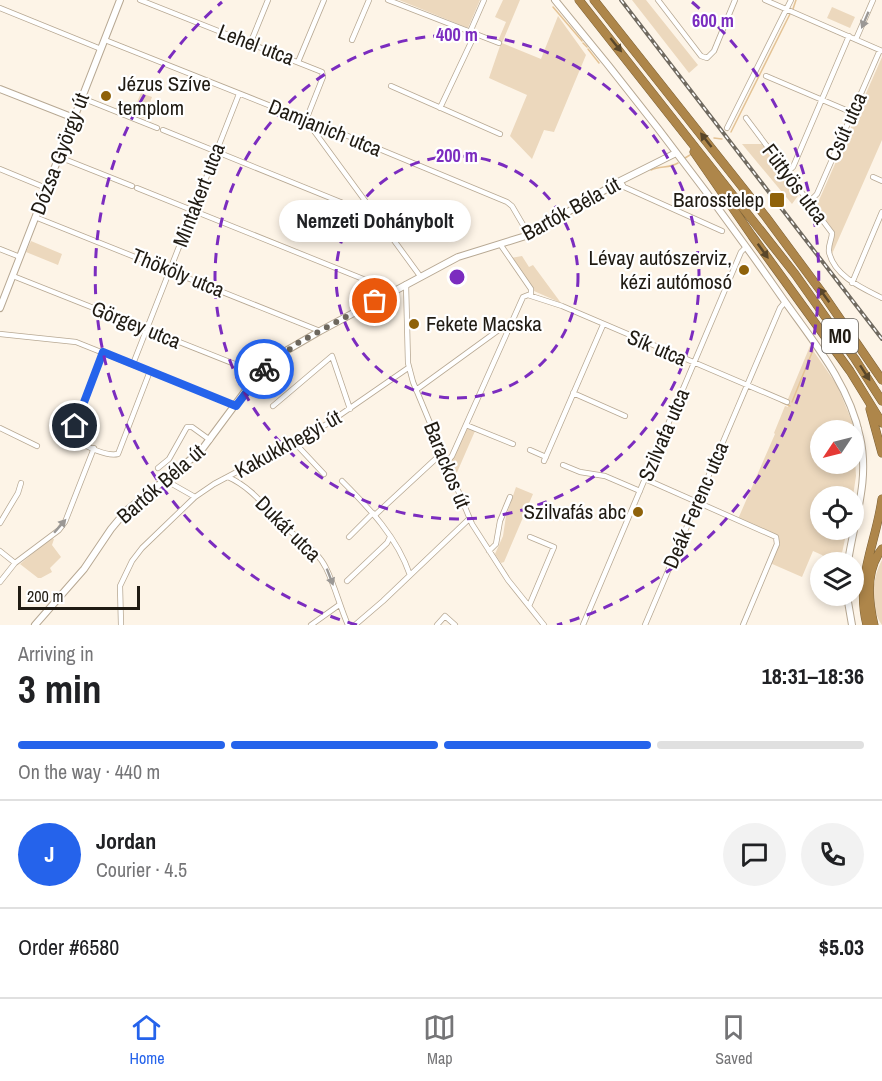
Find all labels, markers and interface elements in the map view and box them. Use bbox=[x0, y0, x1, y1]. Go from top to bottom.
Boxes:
text: 600 m bbox=[692, 8, 734, 33]
one-way arrow bbox=[860, 11, 870, 29]
street label: Lehel utca bbox=[214, 17, 299, 72]
text: 400 m bbox=[436, 22, 478, 47]
one-way arrow bbox=[609, 37, 622, 53]
place label: Jézus Szíve templom bbox=[118, 69, 211, 122]
street label: Csút utca bbox=[818, 87, 874, 166]
street label: Dózsa György út bbox=[23, 89, 96, 219]
marker: Jézus Szíve templom bbox=[99, 89, 113, 103]
street label: Damjanich utca bbox=[264, 92, 386, 164]
one-way arrow bbox=[699, 132, 712, 148]
street label: Mintakert utca bbox=[165, 138, 232, 251]
street label: Füttyös utca bbox=[756, 138, 835, 230]
text: 200 m bbox=[436, 143, 478, 168]
street label: Bartók Béla út bbox=[516, 170, 625, 247]
place label: Barosstelep bbox=[673, 185, 764, 214]
marker: Barosstelep bbox=[768, 191, 786, 209]
callout: Nemzeti Dohánybolt bbox=[279, 199, 471, 241]
text: Nemzeti Dohánybolt bbox=[296, 207, 454, 234]
street label: Thököly utca bbox=[127, 241, 229, 304]
place label: Lévay autószerviz, kézi autómosó bbox=[588, 243, 732, 296]
one-way arrow bbox=[757, 243, 769, 259]
marker: Lévay autószerviz, kézi autómosó bbox=[737, 263, 751, 277]
centre of rings bbox=[447, 267, 467, 287]
pin bbox=[349, 275, 400, 326]
icon: bag bbox=[358, 284, 391, 317]
one-way arrow bbox=[818, 288, 830, 304]
street label: Görgey utca bbox=[87, 294, 185, 356]
place label: Fekete Macska bbox=[426, 309, 542, 338]
marker: Fekete Macska bbox=[407, 317, 421, 331]
road number: M0 bbox=[822, 319, 858, 353]
street label: Sík utca bbox=[623, 322, 692, 373]
courier bbox=[234, 339, 294, 399]
icon: bike bbox=[248, 353, 281, 386]
one-way arrow bbox=[859, 365, 871, 381]
street label: Szilvafa utca bbox=[631, 383, 696, 486]
pin bbox=[49, 400, 100, 451]
street label: Kakukkhegyi út bbox=[229, 402, 346, 485]
icon: home bbox=[58, 409, 91, 442]
street label: Barackos út bbox=[417, 417, 478, 513]
north arrow bbox=[810, 420, 864, 474]
map controls bbox=[810, 420, 864, 606]
street label: Bartók Béla út bbox=[110, 437, 211, 530]
street label: Deák Ferenc utca bbox=[656, 437, 735, 573]
button: locate bbox=[810, 486, 864, 540]
street label: Dukát utca bbox=[249, 489, 328, 568]
place label: Szilvafás abc bbox=[524, 497, 626, 526]
marker: Szilvafás abc bbox=[631, 505, 645, 519]
one-way arrow bbox=[53, 519, 67, 534]
button: layers bbox=[810, 552, 864, 606]
one-way arrow bbox=[326, 568, 335, 586]
scale bar bbox=[18, 583, 140, 610]
text: 200 m bbox=[27, 585, 63, 607]
text: Arriving in bbox=[18, 640, 94, 667]
text: 18:31–18:36 bbox=[762, 661, 864, 691]
text: 3 min bbox=[18, 663, 102, 715]
text: On the way · 440 m bbox=[18, 758, 160, 785]
button: chat bbox=[723, 823, 786, 886]
button: phone bbox=[801, 823, 864, 886]
text: Jordan bbox=[96, 826, 156, 856]
text: J bbox=[44, 839, 55, 869]
text: Courier · 4.5 bbox=[96, 856, 187, 883]
text: Order #6580 bbox=[18, 932, 119, 962]
text: $5.03 bbox=[819, 932, 864, 962]
tab: Home bbox=[129, 1011, 164, 1069]
tab: Map bbox=[423, 1011, 456, 1069]
tab: Saved bbox=[715, 1011, 753, 1069]

